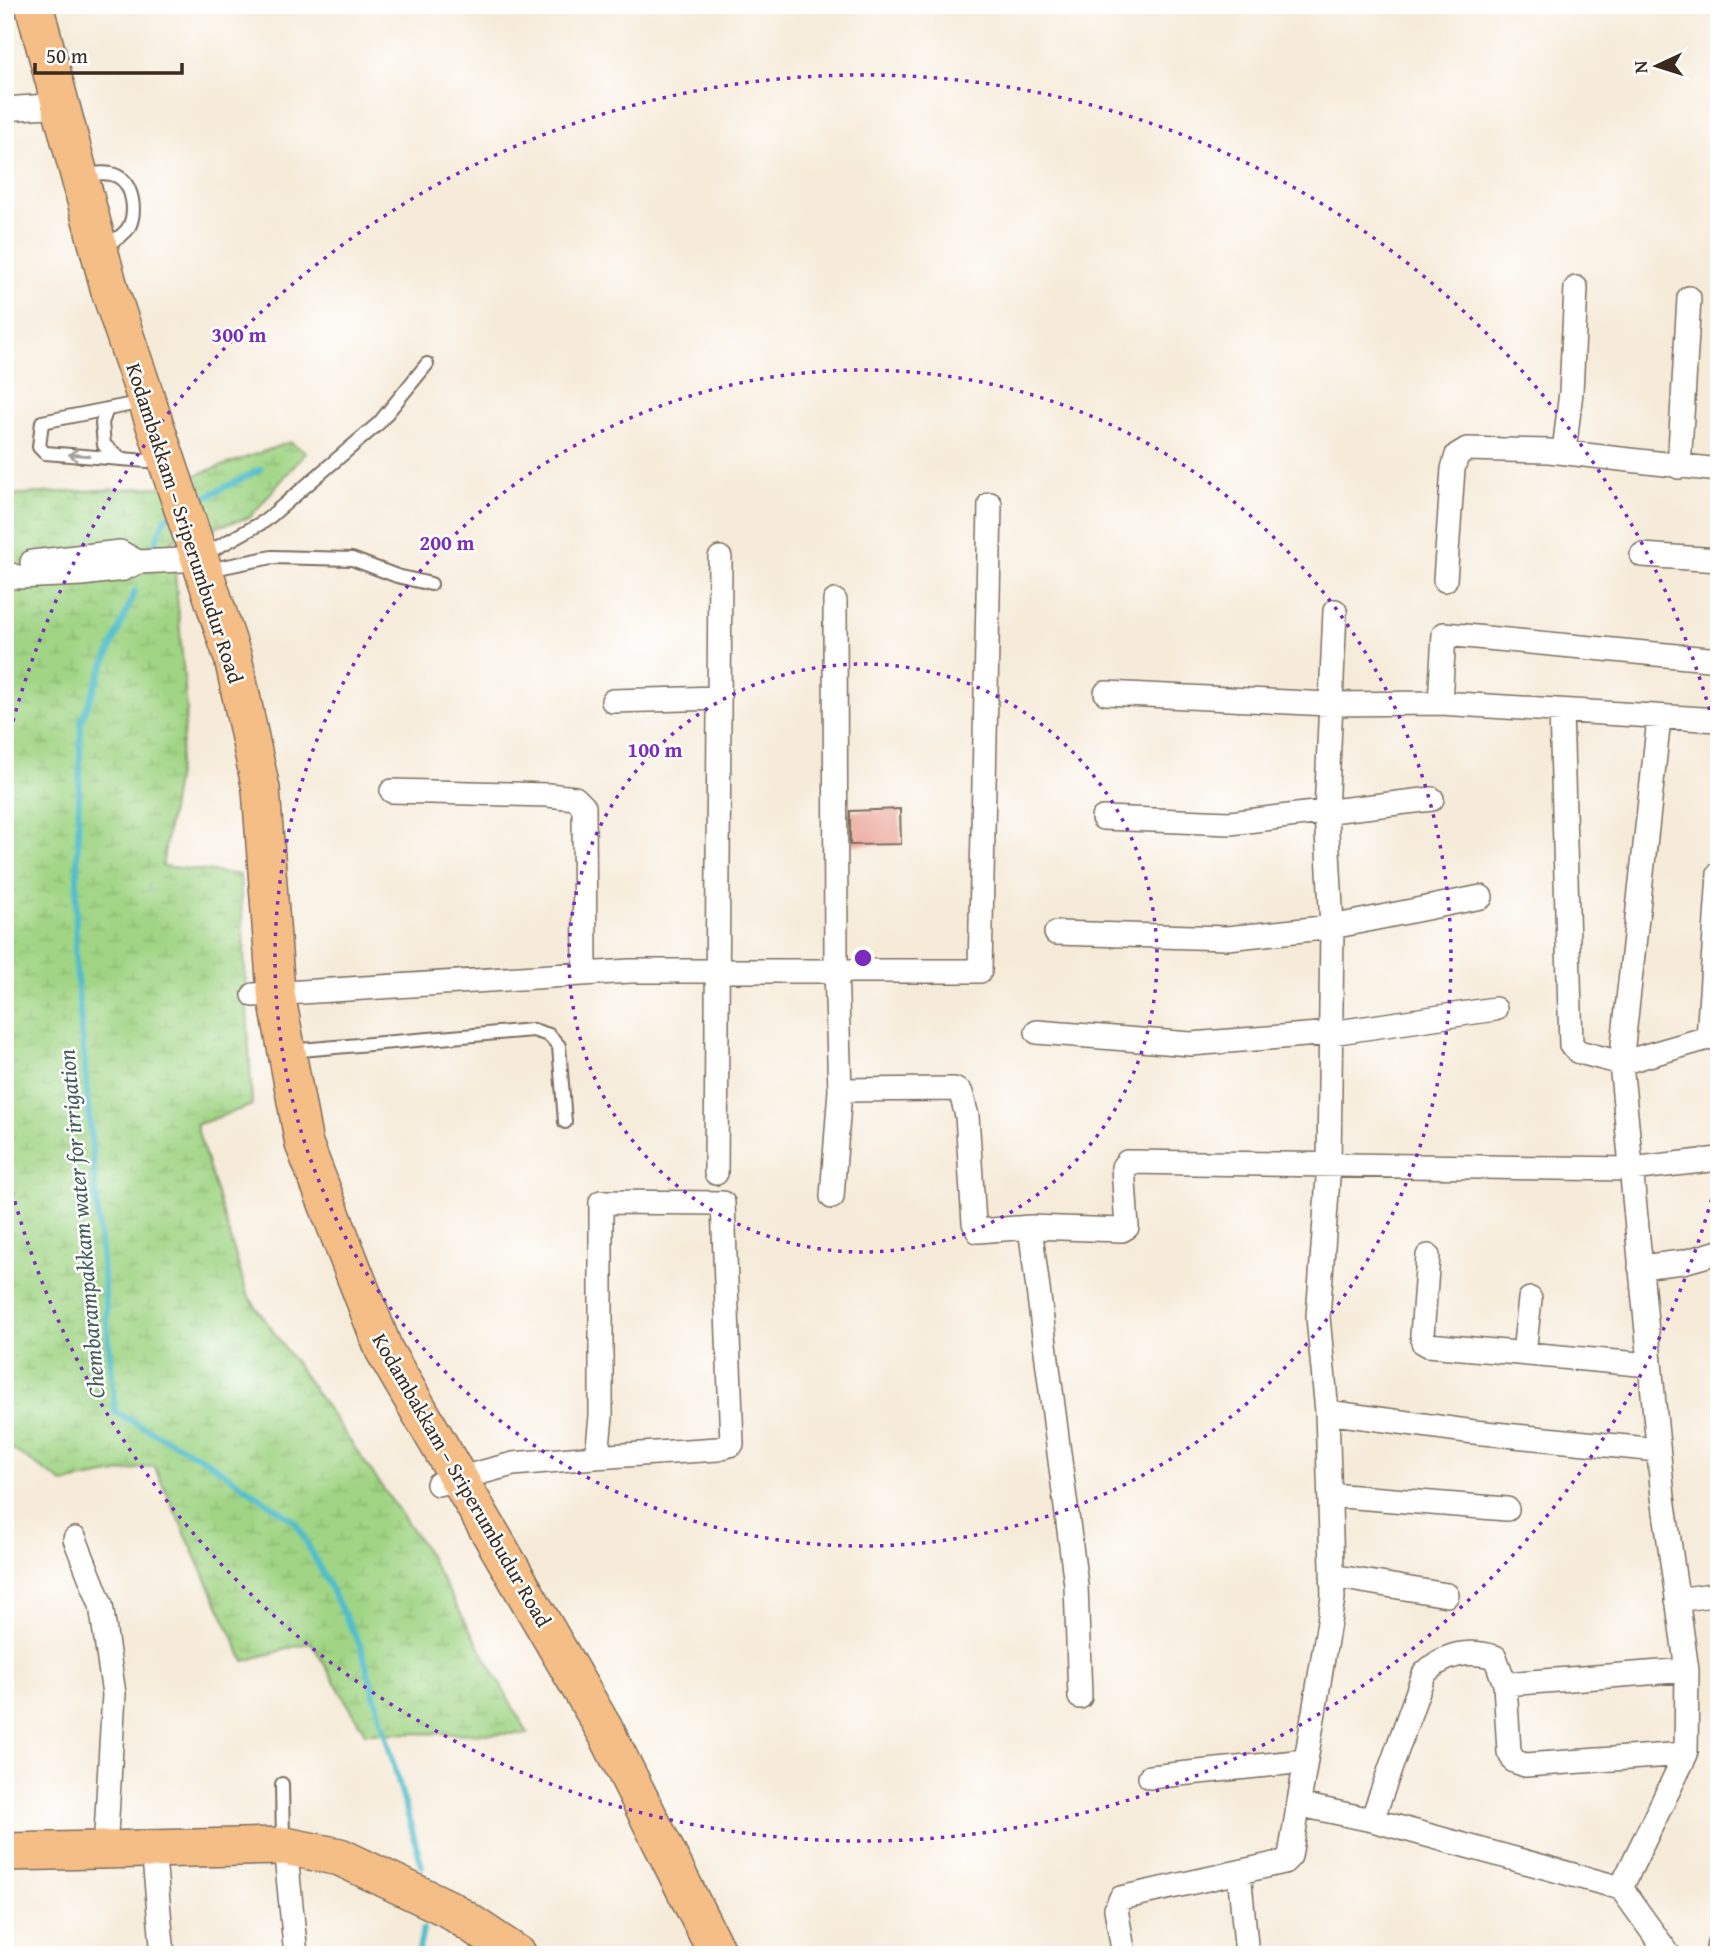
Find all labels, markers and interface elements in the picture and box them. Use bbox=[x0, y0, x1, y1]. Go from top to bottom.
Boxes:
scale bar bbox=[35, 32, 182, 76]
north arrow bbox=[1622, 32, 1692, 102]
text: 50 m bbox=[46, 40, 88, 71]
text: N bbox=[1626, 60, 1654, 74]
text: 300 m bbox=[211, 319, 267, 350]
street label: Kodambakkam – Sriperumbudur Road bbox=[118, 359, 252, 688]
one-way arrow bbox=[68, 448, 91, 461]
text: 200 m bbox=[419, 527, 475, 558]
text: 100 m bbox=[627, 734, 683, 765]
centre of rings bbox=[851, 946, 875, 970]
water label: Chembarampakkam water for irrigation bbox=[49, 1048, 113, 1400]
street label: Kodambakkam – Sriperumbudur Road bbox=[365, 1327, 560, 1634]

